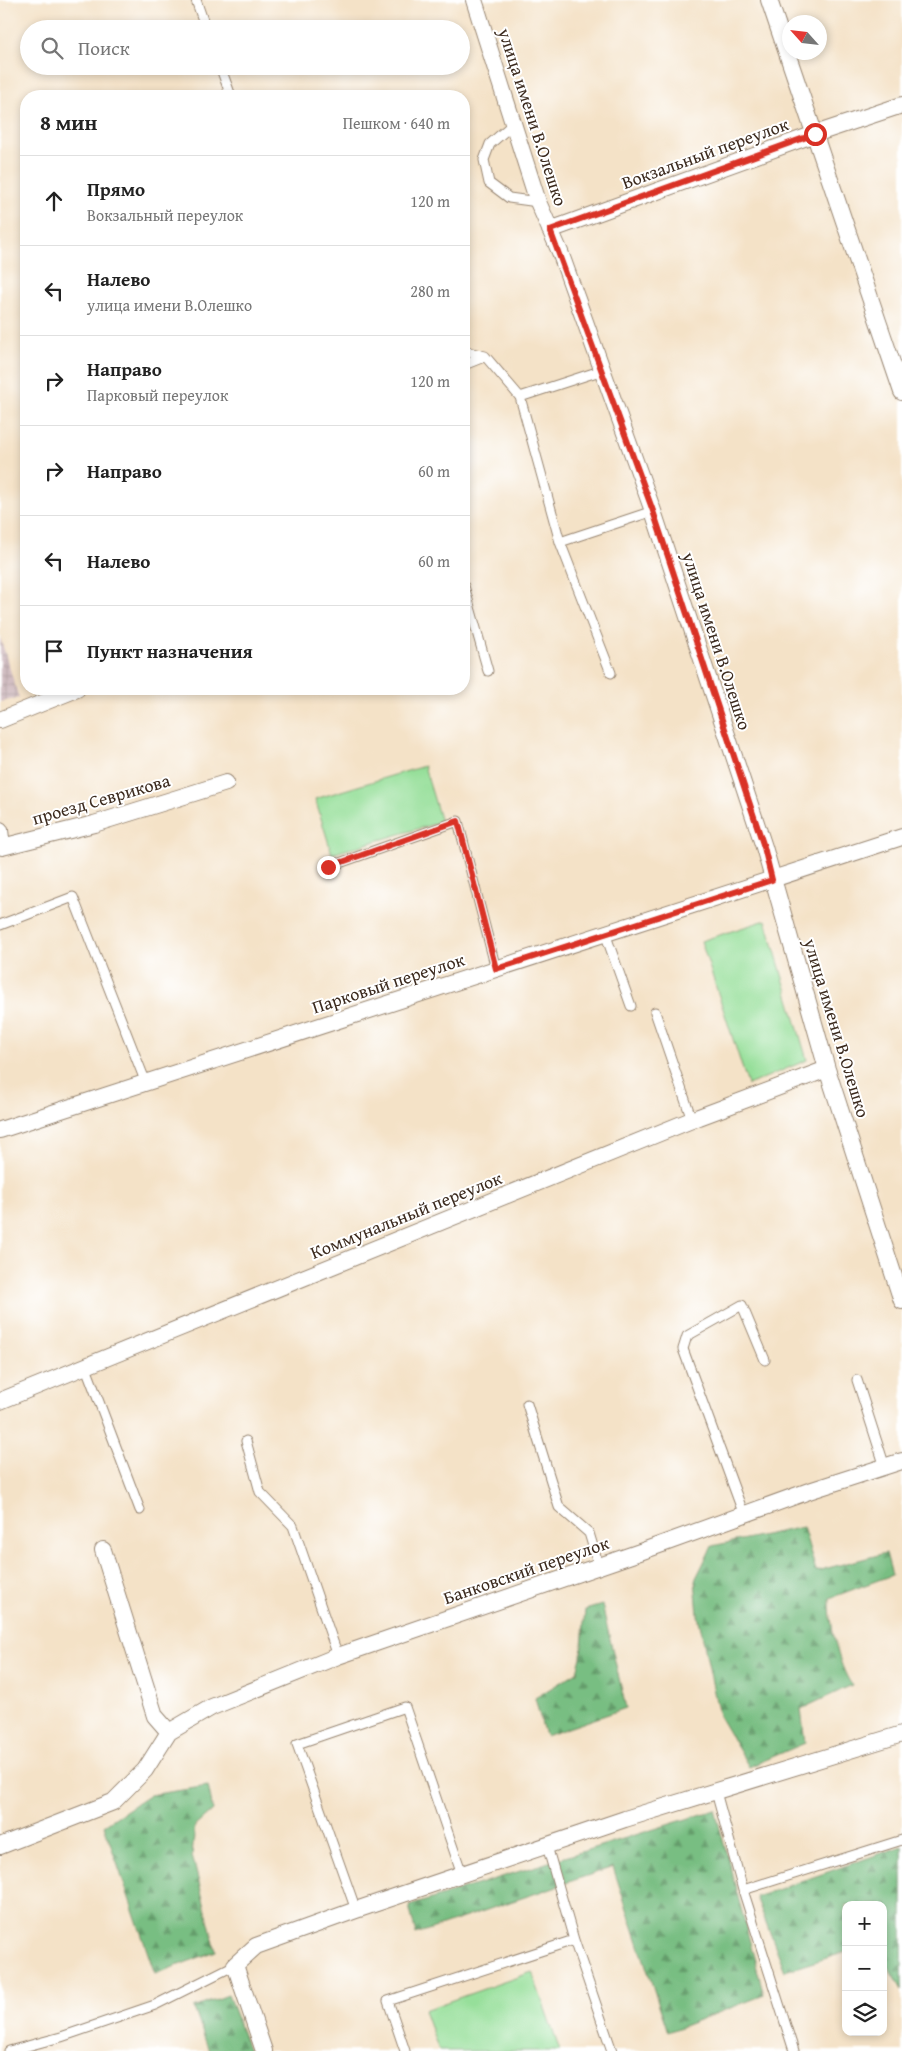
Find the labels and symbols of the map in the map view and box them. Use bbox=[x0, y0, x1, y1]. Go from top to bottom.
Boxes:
north arrow bbox=[782, 15, 827, 60]
street label: улица имени В.Олешко bbox=[491, 24, 575, 210]
street label: Вокзальный переулок bbox=[618, 110, 793, 196]
route start bbox=[804, 123, 827, 146]
street label: улица имени В.Олешко bbox=[675, 548, 759, 734]
street label: проезд Севрикова bbox=[29, 766, 174, 832]
route end bbox=[317, 856, 340, 879]
street label: улица имени В.Олешко bbox=[797, 934, 877, 1121]
street label: Парковый переулок bbox=[308, 945, 468, 1020]
street label: Коммунальный переулок bbox=[306, 1164, 506, 1266]
street label: Банковский переулок bbox=[439, 1529, 613, 1611]

